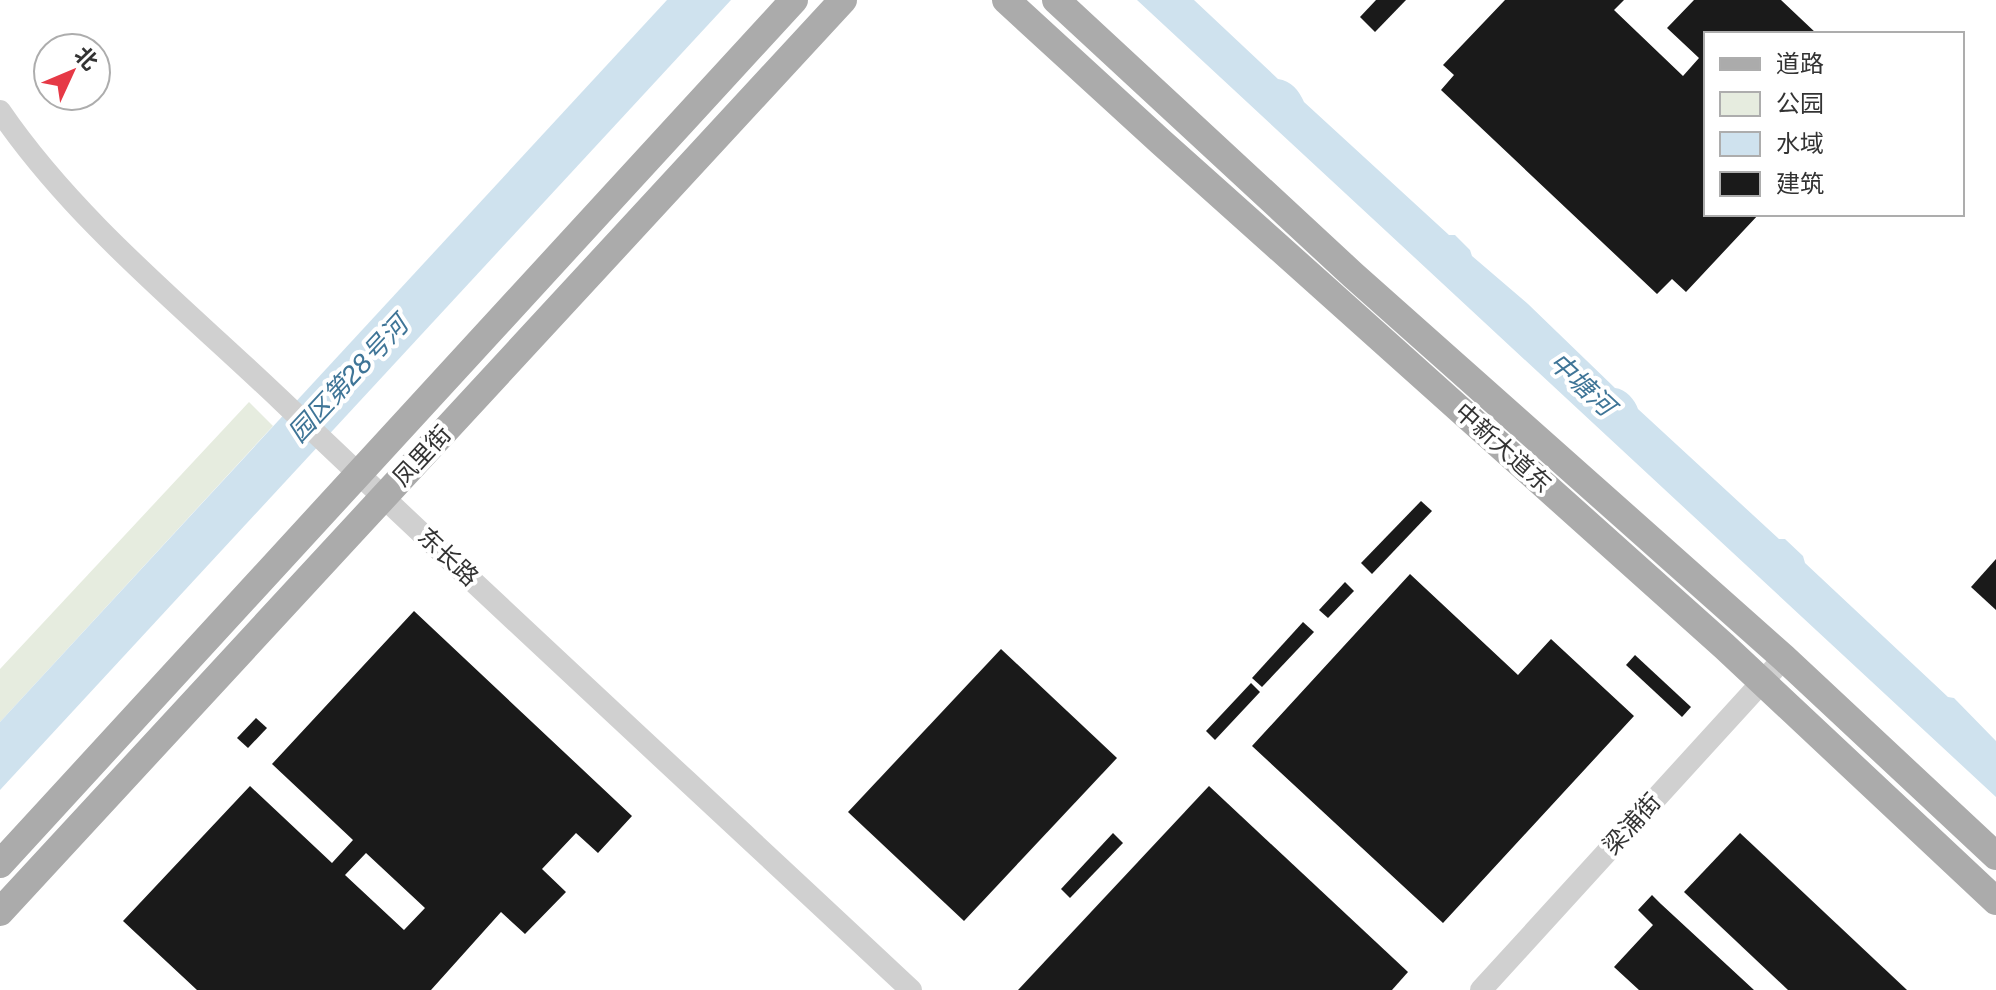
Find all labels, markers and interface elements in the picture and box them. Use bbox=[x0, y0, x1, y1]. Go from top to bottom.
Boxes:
north arrow bbox=[32, 32, 112, 112]
legend bbox=[1704, 32, 1964, 216]
text: 北 bbox=[69, 41, 103, 75]
text: 道路 bbox=[1776, 49, 1824, 77]
text: 公园 bbox=[1776, 89, 1824, 117]
text: 水域 bbox=[1776, 129, 1824, 157]
text: 建筑 bbox=[1776, 169, 1824, 197]
water label: 园区第28号河 bbox=[281, 306, 417, 448]
water label: 中塘河 bbox=[1543, 346, 1625, 425]
street label: 中新大道东 bbox=[1450, 397, 1558, 498]
street label: 凤里街 bbox=[386, 419, 456, 491]
street label: 东长路 bbox=[413, 521, 485, 591]
street label: 梁浦街 bbox=[1597, 787, 1666, 859]

